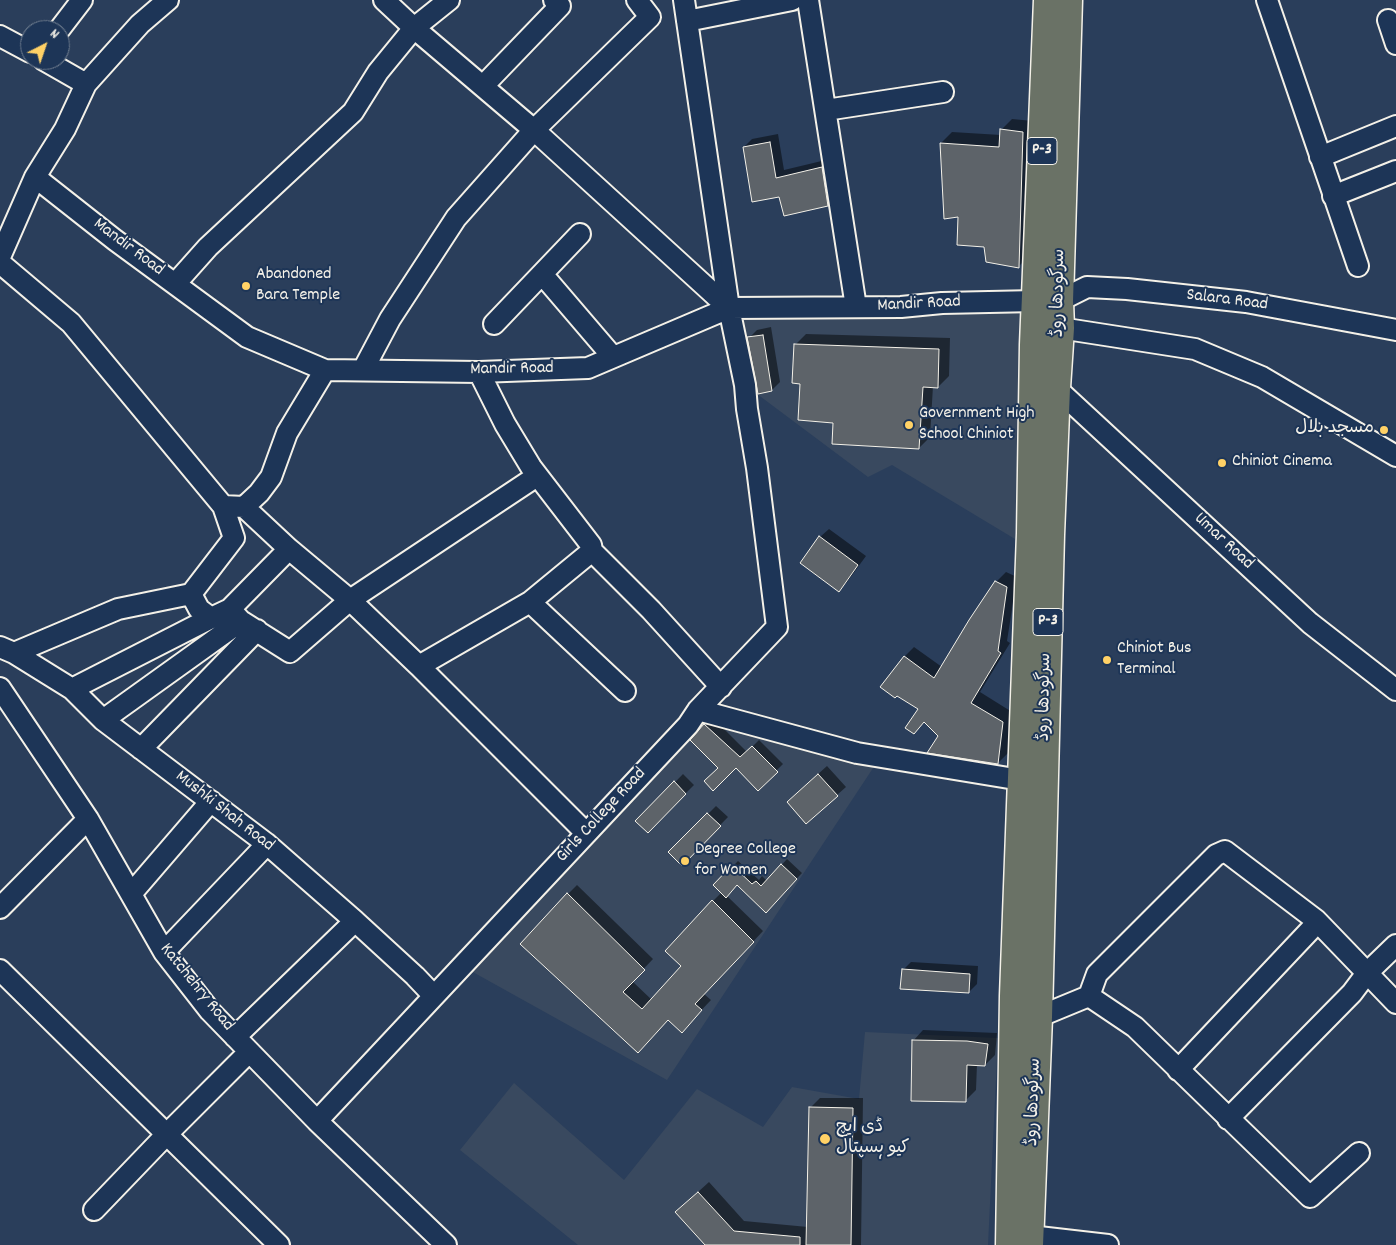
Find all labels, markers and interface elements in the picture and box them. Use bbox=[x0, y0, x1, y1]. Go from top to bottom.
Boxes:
north arrow bbox=[20, 20, 70, 70]
text: N bbox=[45, 25, 63, 44]
road number: P-3 bbox=[1027, 138, 1057, 164]
street label: Mandir Road bbox=[88, 214, 168, 282]
street label: سرگودھا روڈ bbox=[1048, 249, 1072, 337]
place label: Abandoned Bara Temple bbox=[256, 265, 340, 308]
marker: Abandoned Bara Temple bbox=[240, 280, 252, 292]
street label: Salara Road bbox=[1185, 285, 1269, 317]
street label: Mandir Road bbox=[877, 292, 961, 318]
street label: Mandir Road bbox=[470, 358, 554, 382]
place label: Government High School Chiniot bbox=[919, 404, 1035, 446]
marker: Government High School Chiniot bbox=[903, 419, 915, 431]
place label: مسجد بلال bbox=[1295, 419, 1374, 441]
marker: مسجد بلال bbox=[1378, 424, 1390, 436]
place label: Chiniot Cinema bbox=[1232, 452, 1332, 474]
marker: Chiniot Cinema bbox=[1216, 457, 1228, 469]
street label: Umar Road bbox=[1189, 509, 1257, 575]
road number: P-3 bbox=[1033, 608, 1063, 636]
place label: Chiniot Bus Terminal bbox=[1117, 639, 1192, 682]
street label: سرگودھا روڈ bbox=[1034, 653, 1058, 741]
marker: Chiniot Bus Terminal bbox=[1101, 654, 1113, 666]
street label: Girls College Road bbox=[552, 764, 652, 868]
street label: Mushki Shah Road bbox=[170, 767, 278, 857]
place label: Degree College for Women bbox=[695, 840, 796, 882]
marker: Degree College for Women bbox=[679, 855, 691, 867]
street label: Katchehry Road bbox=[154, 940, 238, 1036]
street label: سرگودھا روڈ bbox=[1023, 1057, 1047, 1147]
place label: ڈی ایچ کیو ہسپتال bbox=[836, 1118, 909, 1160]
marker: ڈی ایچ کیو ہسپتال bbox=[818, 1132, 832, 1146]

